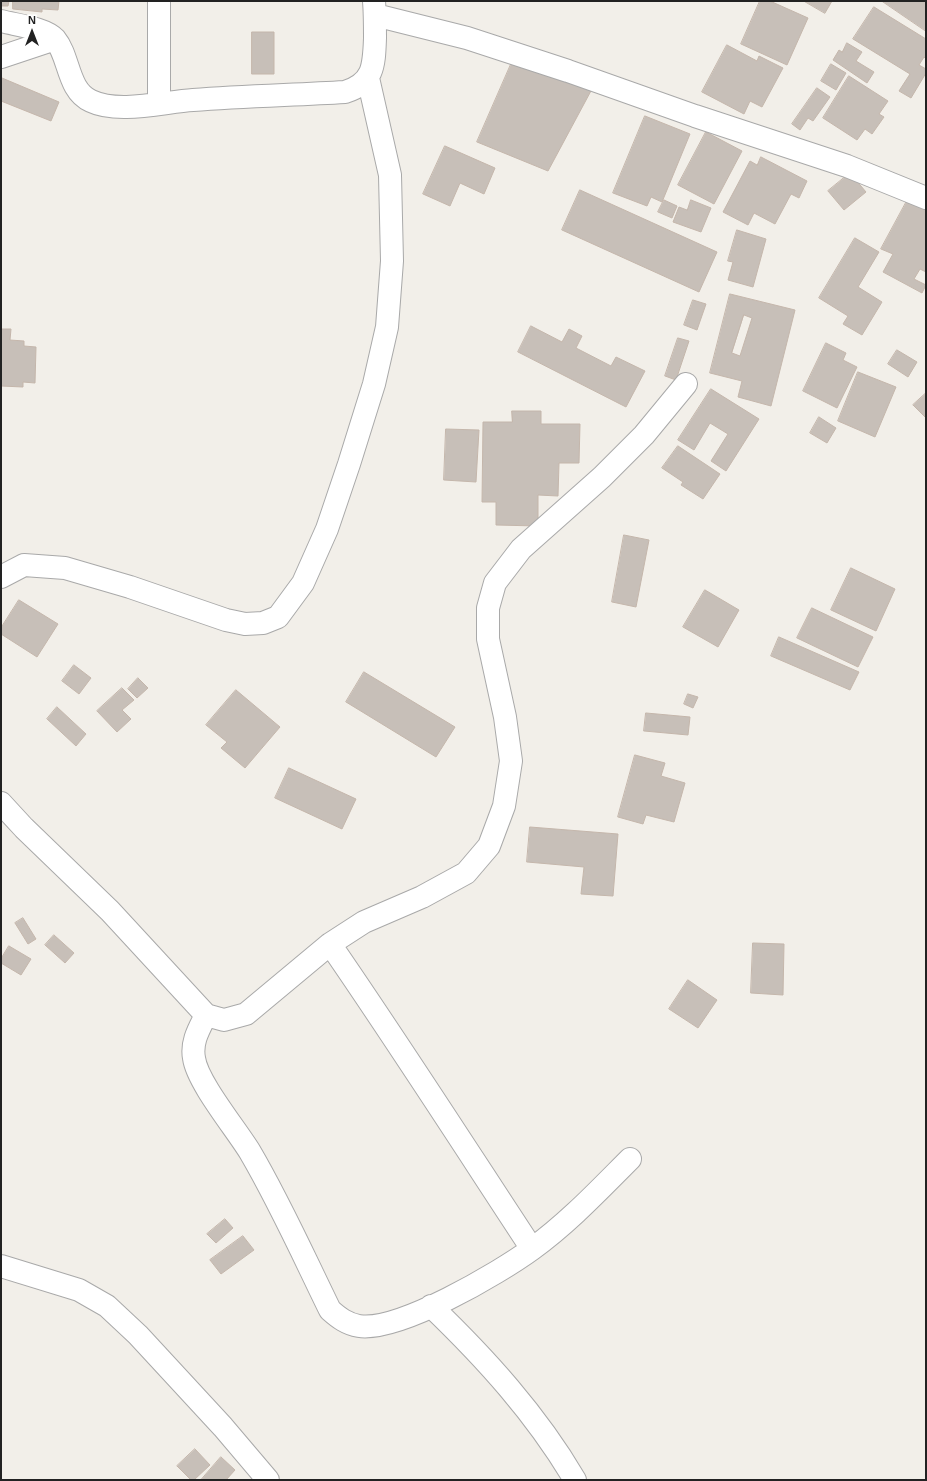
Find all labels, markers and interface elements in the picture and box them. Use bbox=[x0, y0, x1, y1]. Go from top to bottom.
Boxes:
north arrow bbox=[12, 12, 52, 52]
text: N bbox=[28, 14, 36, 26]

